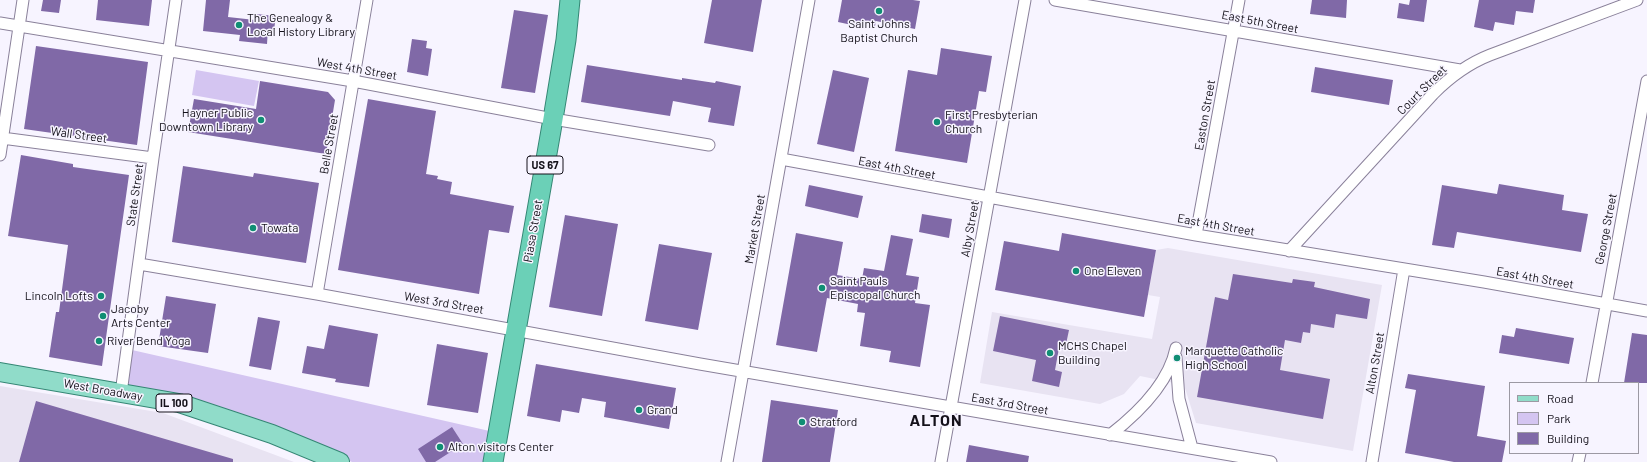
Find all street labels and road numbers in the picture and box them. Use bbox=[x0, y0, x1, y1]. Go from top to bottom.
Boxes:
street label: East 5th Street bbox=[1220, 7, 1300, 37]
street label: West 4th Street bbox=[316, 55, 398, 83]
street label: Court Street bbox=[1394, 62, 1450, 118]
street label: Easton Street bbox=[1192, 79, 1218, 151]
street label: Belle Street bbox=[317, 113, 341, 175]
street label: Wall Street bbox=[50, 124, 108, 146]
street label: East 4th Street bbox=[857, 153, 937, 183]
road number: US 67 bbox=[527, 156, 563, 174]
street label: State Street bbox=[123, 163, 147, 227]
street label: George Street bbox=[1592, 192, 1620, 266]
street label: Market Street bbox=[742, 193, 768, 265]
street label: Piasa Street bbox=[520, 199, 546, 263]
street label: Alby Street bbox=[958, 200, 982, 258]
street label: East 4th Street bbox=[1176, 211, 1256, 239]
street label: East 4th Street bbox=[1495, 264, 1575, 292]
street label: West 3rd Street bbox=[403, 289, 485, 317]
street label: Alton Street bbox=[1362, 331, 1388, 395]
street label: West Broadway bbox=[62, 376, 144, 404]
street label: East 3rd Street bbox=[970, 390, 1050, 418]
road number: IL 100 bbox=[156, 394, 192, 412]

